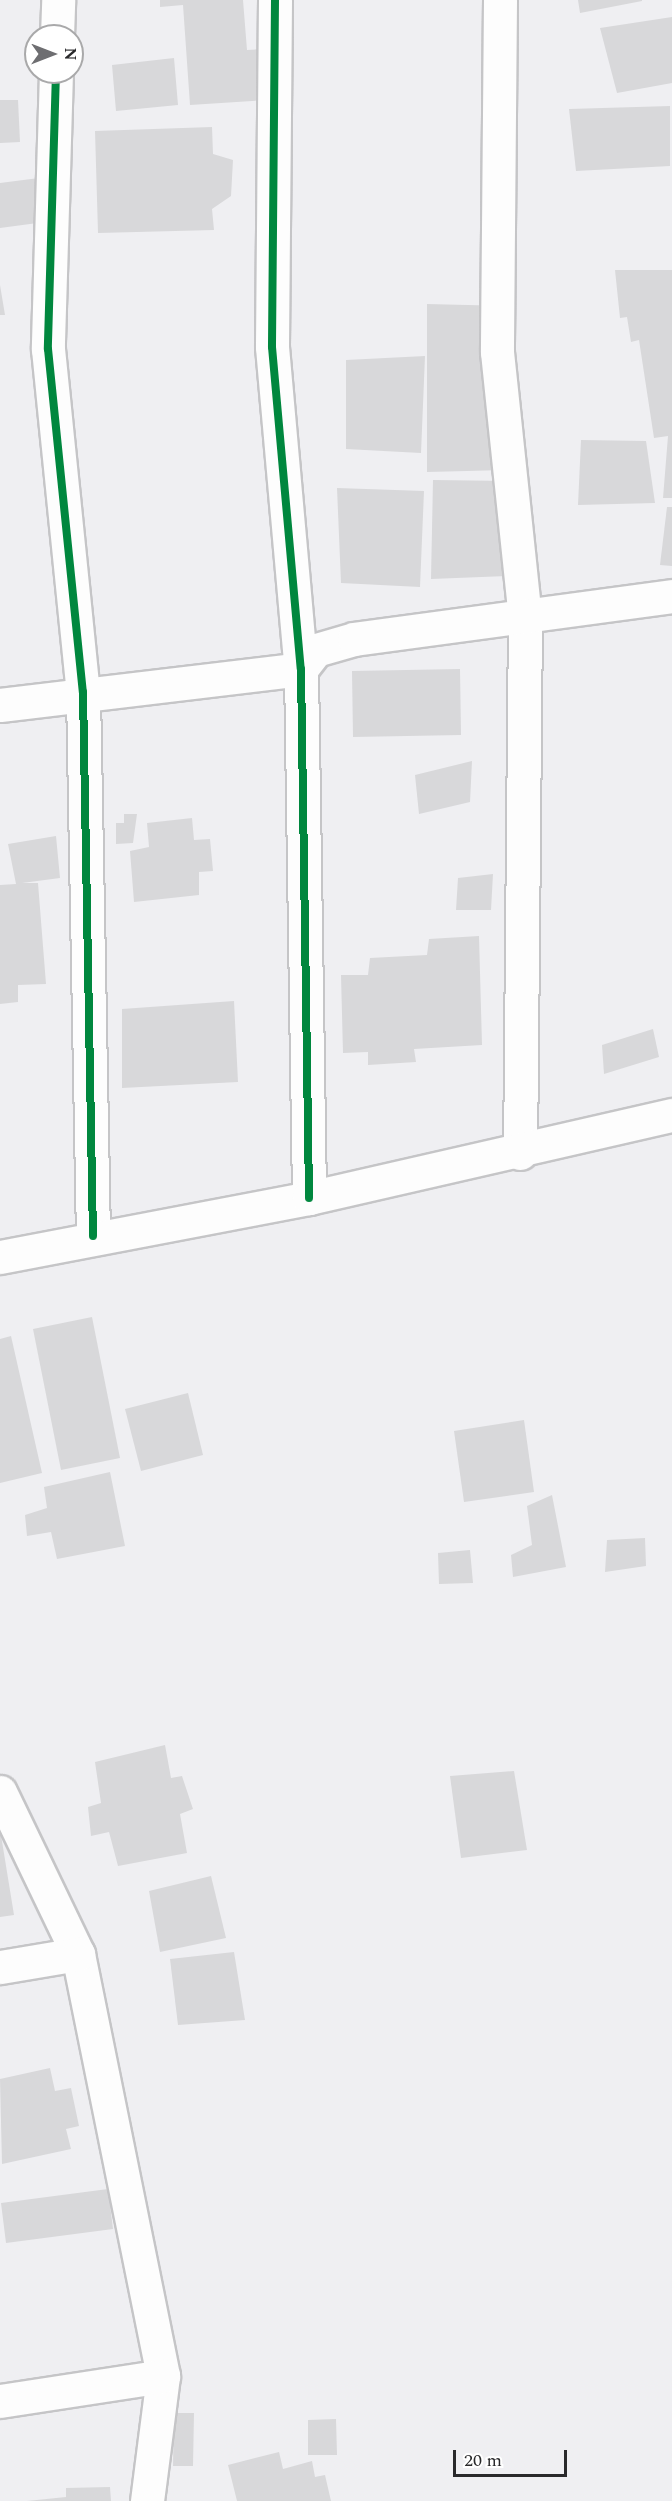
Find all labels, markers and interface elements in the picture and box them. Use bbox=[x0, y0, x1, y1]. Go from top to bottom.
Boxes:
north arrow bbox=[24, 24, 84, 84]
text: N bbox=[58, 47, 82, 61]
scale bar bbox=[456, 2438, 570, 2476]
text: 20 m bbox=[464, 2447, 502, 2474]

